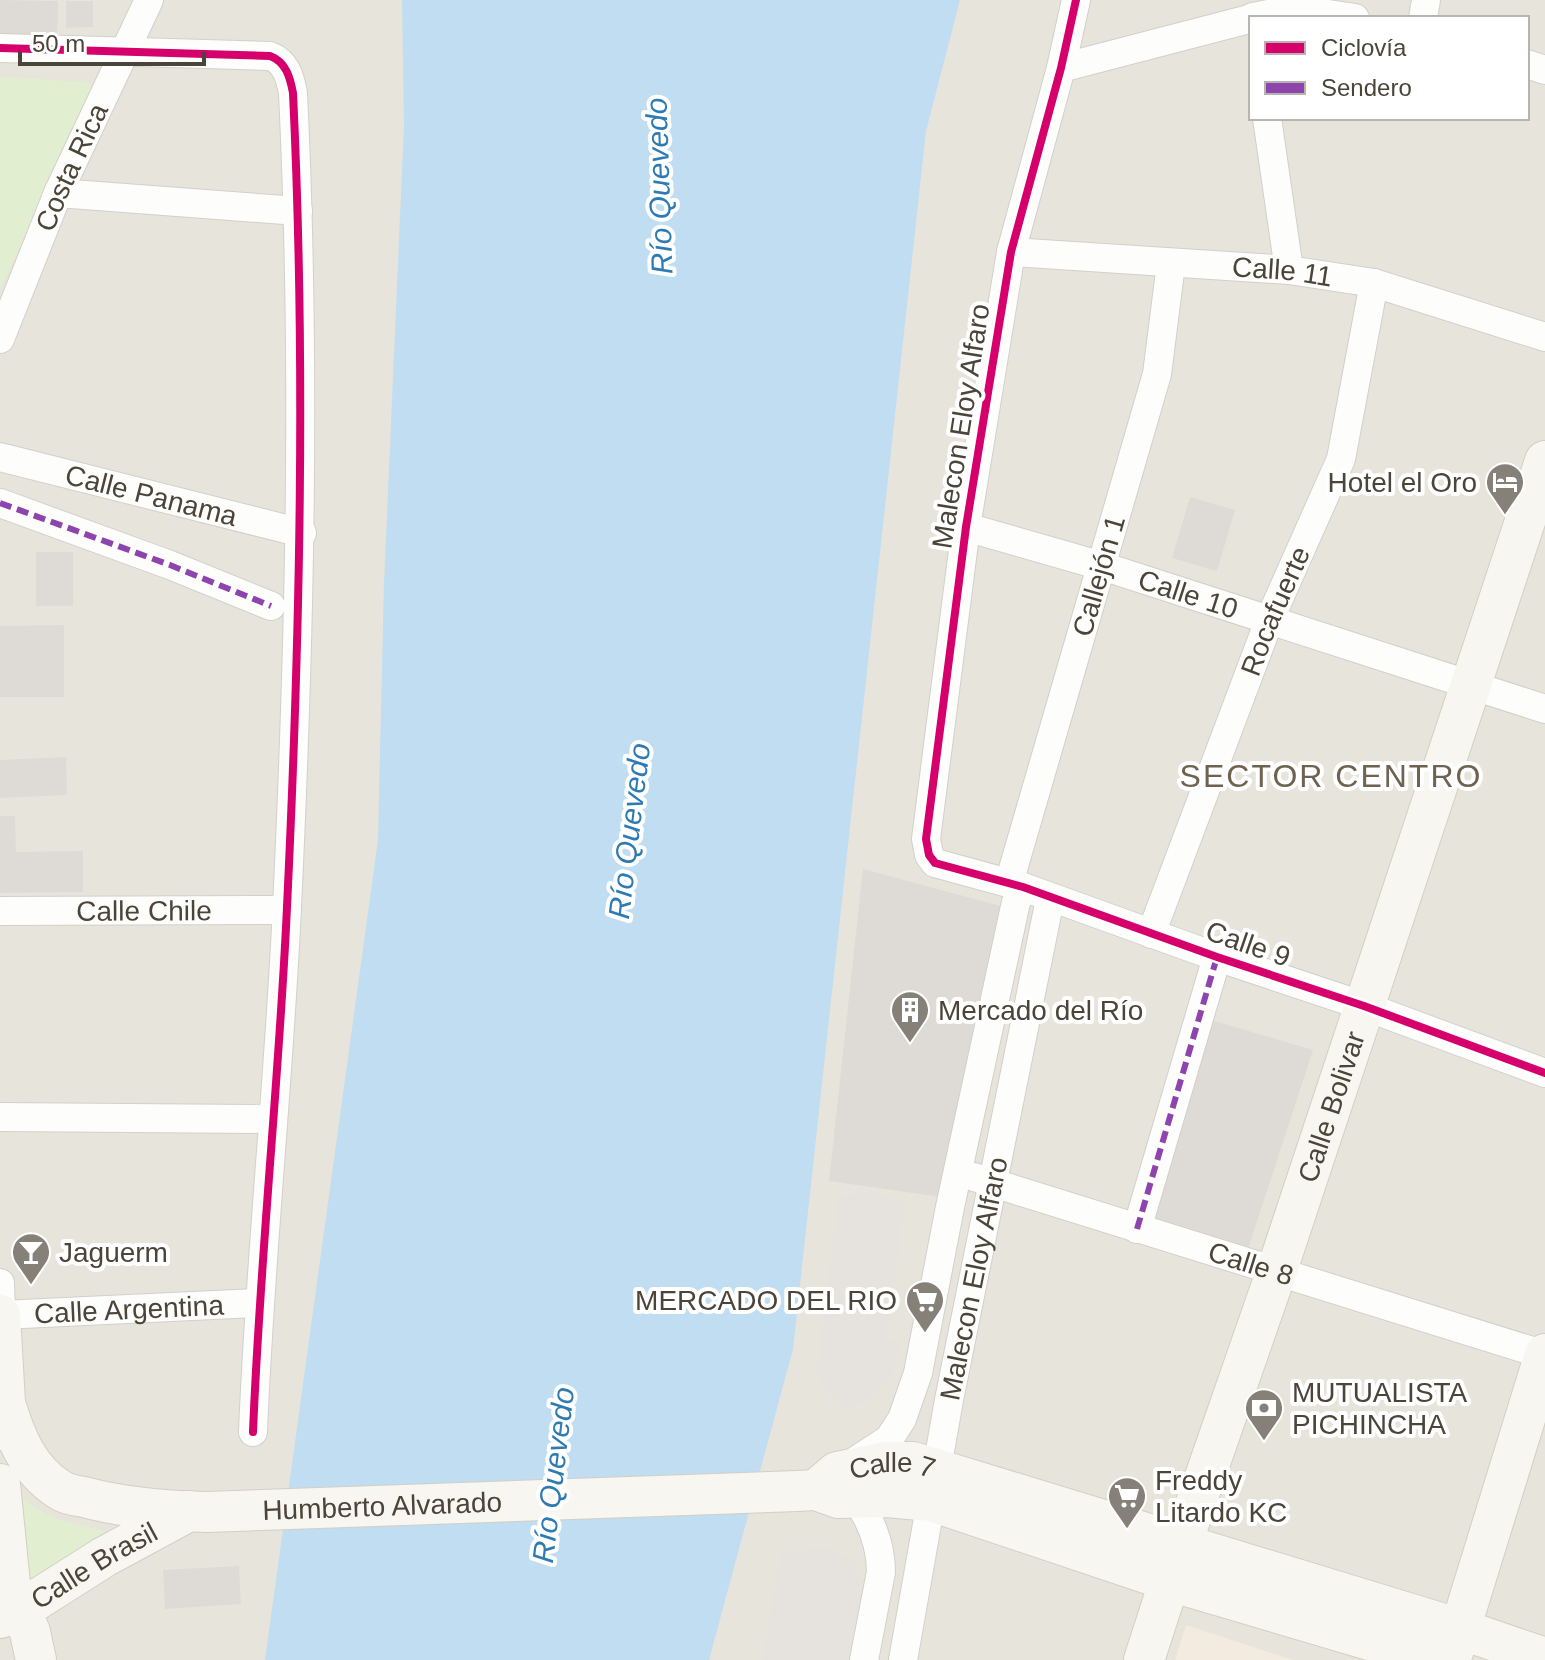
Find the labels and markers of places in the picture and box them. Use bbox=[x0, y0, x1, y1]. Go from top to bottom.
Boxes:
hotel icon: Hotel el Oro bbox=[1484, 461, 1526, 516]
place label: Hotel el Oro bbox=[1328, 467, 1477, 498]
building icon: Mercado del Río bbox=[889, 989, 931, 1044]
place label: Mercado del Río bbox=[938, 995, 1143, 1026]
bar icon: Jaguerm bbox=[10, 1231, 52, 1286]
place label: Jaguerm bbox=[59, 1237, 168, 1268]
supermarket icon: MERCADO DEL RIO bbox=[904, 1279, 946, 1334]
place label: MERCADO DEL RIO bbox=[635, 1285, 897, 1316]
place label: MUTUALISTA PICHINCHA bbox=[1292, 1377, 1468, 1440]
bank icon: MUTUALISTA PICHINCHA bbox=[1243, 1387, 1285, 1442]
place label: Freddy Litardo KC bbox=[1155, 1465, 1287, 1528]
supermarket icon: Freddy Litardo KC bbox=[1106, 1475, 1148, 1530]

